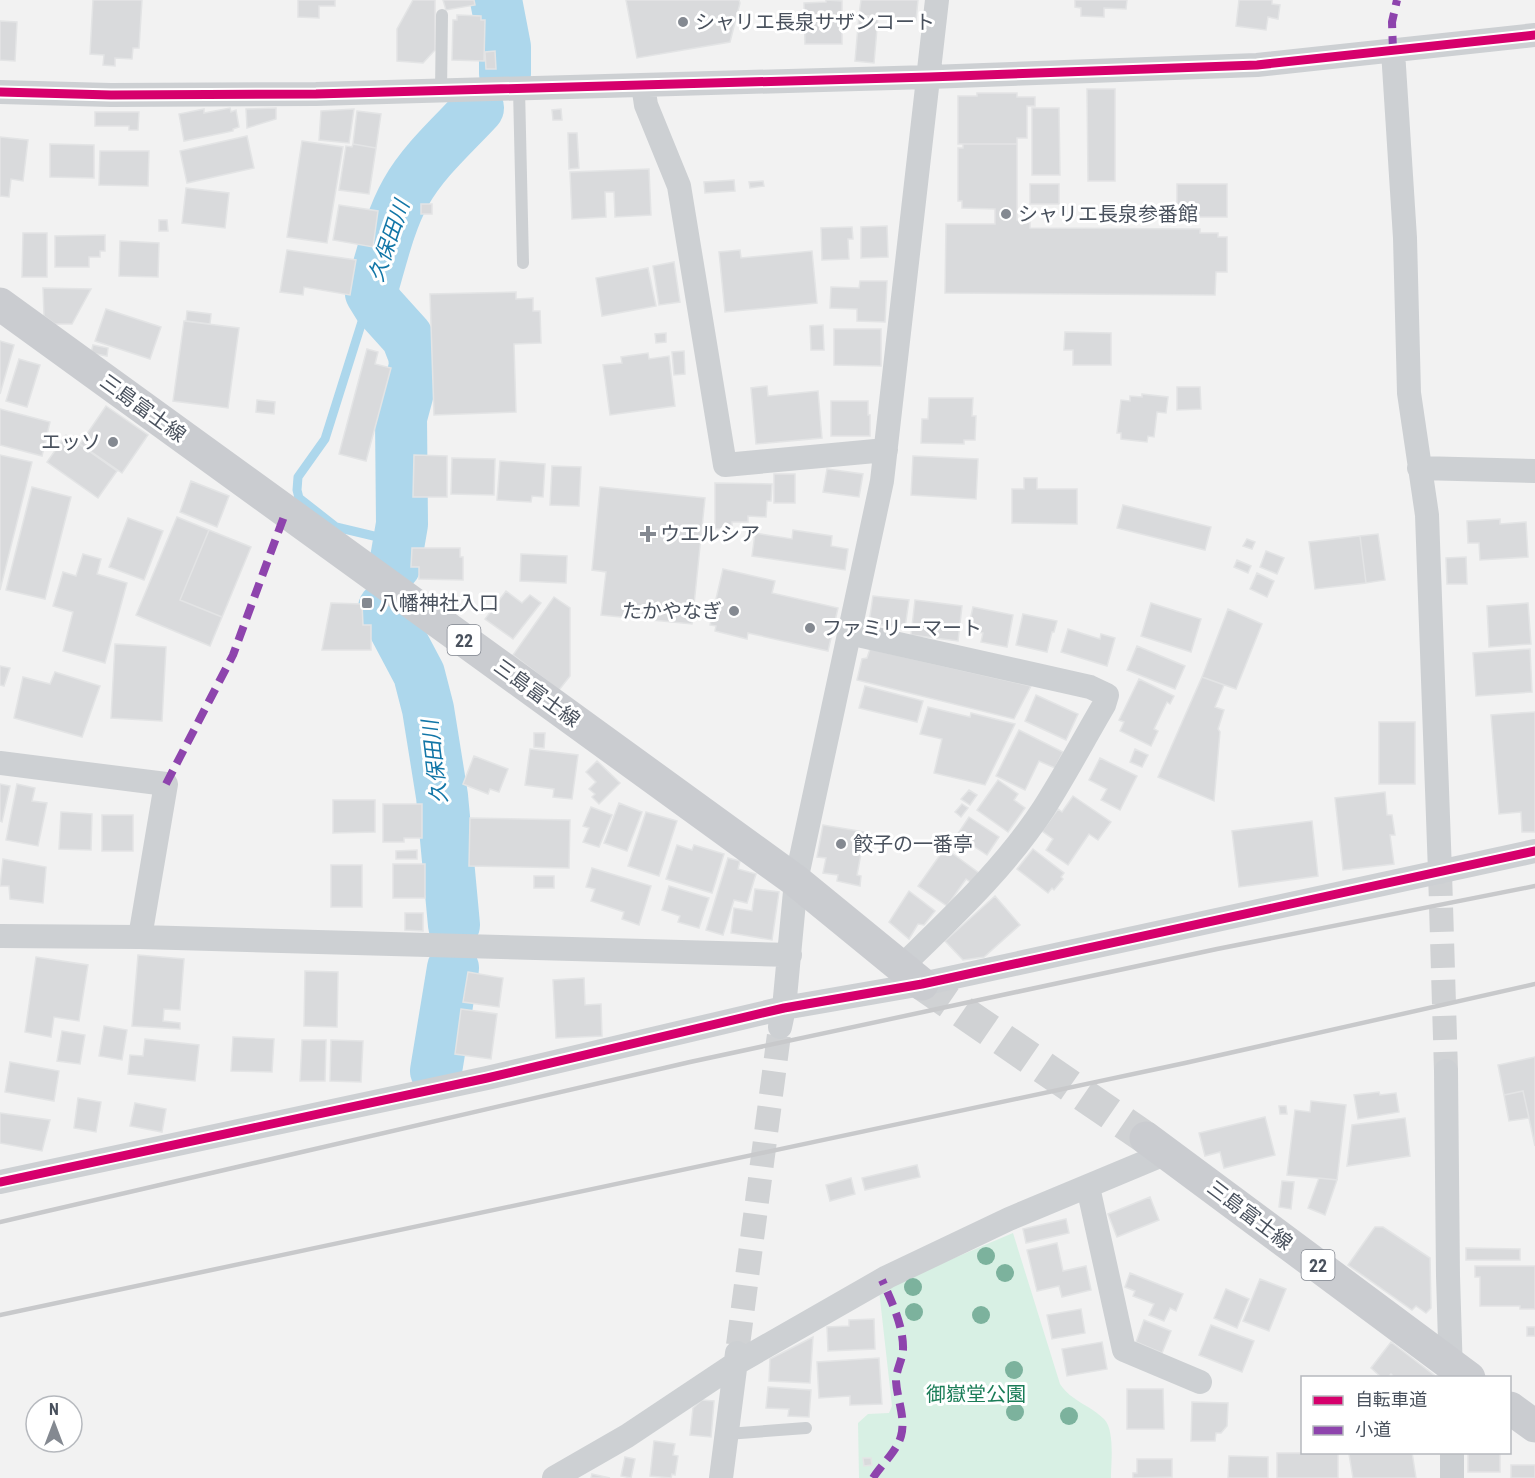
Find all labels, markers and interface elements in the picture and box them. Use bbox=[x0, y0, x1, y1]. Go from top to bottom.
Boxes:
place label: シャリエ長泉サザンコート bbox=[695, 10, 935, 34]
marker: シャリエ長泉サザンコート bbox=[676, 15, 690, 29]
water label: 久保田川 bbox=[364, 195, 415, 285]
place label: シャリエ長泉参番館 bbox=[1018, 202, 1198, 226]
marker: シャリエ長泉参番館 bbox=[999, 207, 1013, 221]
street label: 三島富士線 bbox=[95, 369, 191, 447]
place label: エッソ bbox=[41, 430, 101, 454]
marker: エッソ bbox=[106, 435, 120, 449]
place label: ウエルシア bbox=[660, 522, 760, 546]
marker: ウエルシア bbox=[641, 527, 655, 541]
place label: 八幡神社入口 bbox=[379, 591, 499, 615]
marker: 八幡神社入口 bbox=[360, 596, 374, 610]
place label: たかやなぎ bbox=[622, 599, 722, 623]
marker: たかやなぎ bbox=[727, 604, 741, 618]
place label: ファミリーマート bbox=[822, 616, 982, 640]
marker: ファミリーマート bbox=[803, 621, 817, 635]
road number: 22 bbox=[448, 625, 480, 655]
street label: 三島富士線 bbox=[489, 654, 585, 732]
water label: 久保田川 bbox=[418, 717, 452, 805]
place label: 餃子の一番亭 bbox=[853, 832, 973, 856]
marker: 餃子の一番亭 bbox=[834, 837, 848, 851]
street label: 三島富士線 bbox=[1203, 1175, 1297, 1255]
road number: 22 bbox=[1302, 1250, 1334, 1280]
legend bbox=[1301, 1376, 1511, 1454]
park label: 御嶽堂公園 bbox=[926, 1382, 1026, 1406]
text: 自転車道 bbox=[1355, 1389, 1427, 1410]
north arrow bbox=[24, 1394, 84, 1454]
text: N bbox=[49, 1400, 59, 1419]
text: 小道 bbox=[1355, 1419, 1391, 1440]

